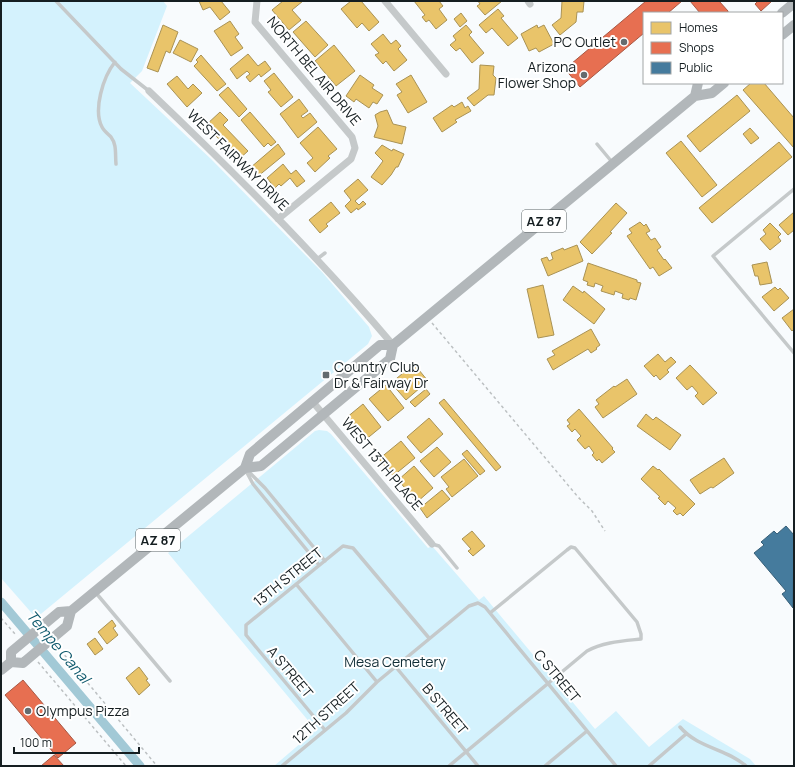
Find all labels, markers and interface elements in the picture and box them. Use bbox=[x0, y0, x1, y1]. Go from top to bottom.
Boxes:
street label: NORTH BEL AIR DRIVE bbox=[263, 12, 366, 129]
legend bbox=[643, 12, 783, 84]
text: Homes bbox=[679, 19, 718, 36]
place label: PC Outlet bbox=[554, 32, 616, 51]
marker: PC Outlet bbox=[619, 37, 629, 47]
text: Shops bbox=[679, 39, 714, 56]
place label: Arizona Flower Shop bbox=[498, 57, 576, 92]
text: Public bbox=[679, 59, 713, 76]
marker: Arizona Flower Shop bbox=[579, 70, 589, 80]
street label: WEST FAIRWAY DRIVE bbox=[184, 105, 293, 214]
road number: AZ 87 bbox=[522, 210, 566, 232]
place label: Country Club Dr & Fairway Dr bbox=[334, 357, 428, 392]
marker: Country Club Dr & Fairway Dr bbox=[321, 370, 331, 380]
street label: WEST 13TH PLACE bbox=[338, 413, 427, 514]
road number: AZ 87 bbox=[136, 529, 180, 551]
street label: 13TH STREET bbox=[249, 542, 327, 610]
water label: Tempe Canal bbox=[22, 606, 97, 690]
street label: A STREET bbox=[263, 642, 318, 702]
street label: C STREET bbox=[530, 645, 585, 706]
park label: Mesa Cemetery bbox=[344, 652, 446, 671]
street label: 12TH STREET bbox=[288, 677, 364, 748]
street label: B STREET bbox=[418, 679, 473, 739]
place label: Olympus Pizza bbox=[36, 701, 129, 720]
marker: Olympus Pizza bbox=[23, 706, 33, 716]
scale bar bbox=[14, 729, 139, 755]
text: 100 m bbox=[20, 734, 52, 751]

